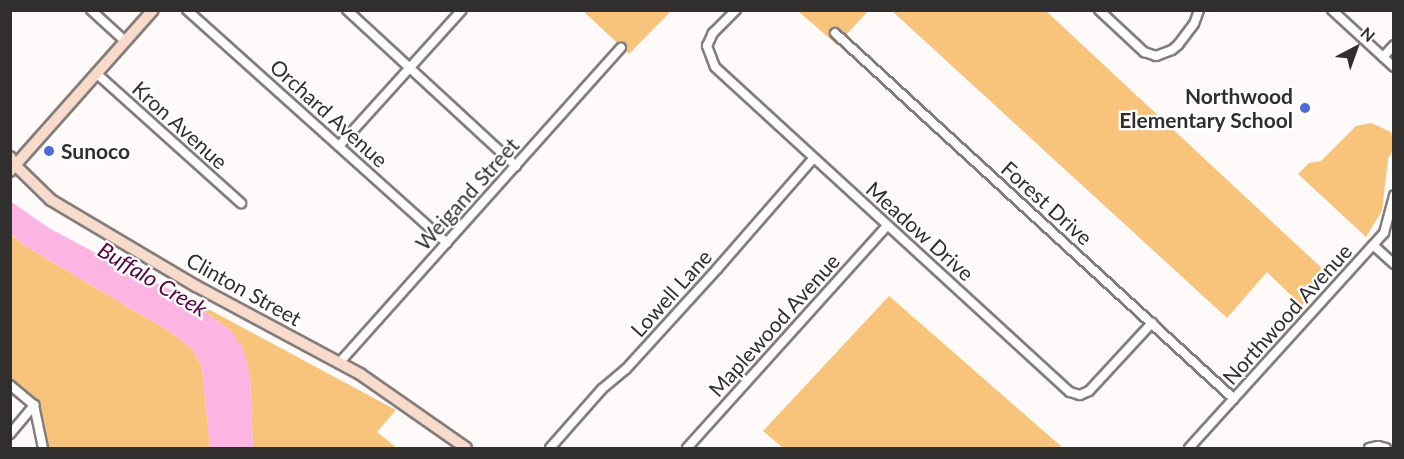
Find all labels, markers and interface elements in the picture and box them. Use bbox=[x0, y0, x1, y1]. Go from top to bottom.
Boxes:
north arrow bbox=[1326, 18, 1386, 78]
text: N bbox=[1357, 23, 1379, 45]
street label: Orchard Avenue bbox=[265, 53, 393, 173]
street label: Kron Avenue bbox=[127, 76, 233, 174]
place label: Northwood Elementary School bbox=[1119, 83, 1293, 133]
marker: Northwood Elementary School bbox=[1298, 101, 1312, 115]
street label: Weigand Street bbox=[410, 133, 524, 255]
place label: Sunoco bbox=[61, 138, 130, 164]
marker: Sunoco bbox=[42, 144, 56, 158]
street label: Forest Drive bbox=[996, 156, 1098, 250]
street label: Meadow Drive bbox=[861, 176, 979, 286]
water label: Buffalo Creek bbox=[94, 236, 212, 322]
street label: Northwood Avenue bbox=[1217, 238, 1357, 390]
street label: Lowell Lane bbox=[625, 244, 717, 342]
street label: Clinton Street bbox=[182, 247, 306, 331]
street label: Maplewood Avenue bbox=[703, 248, 845, 402]

